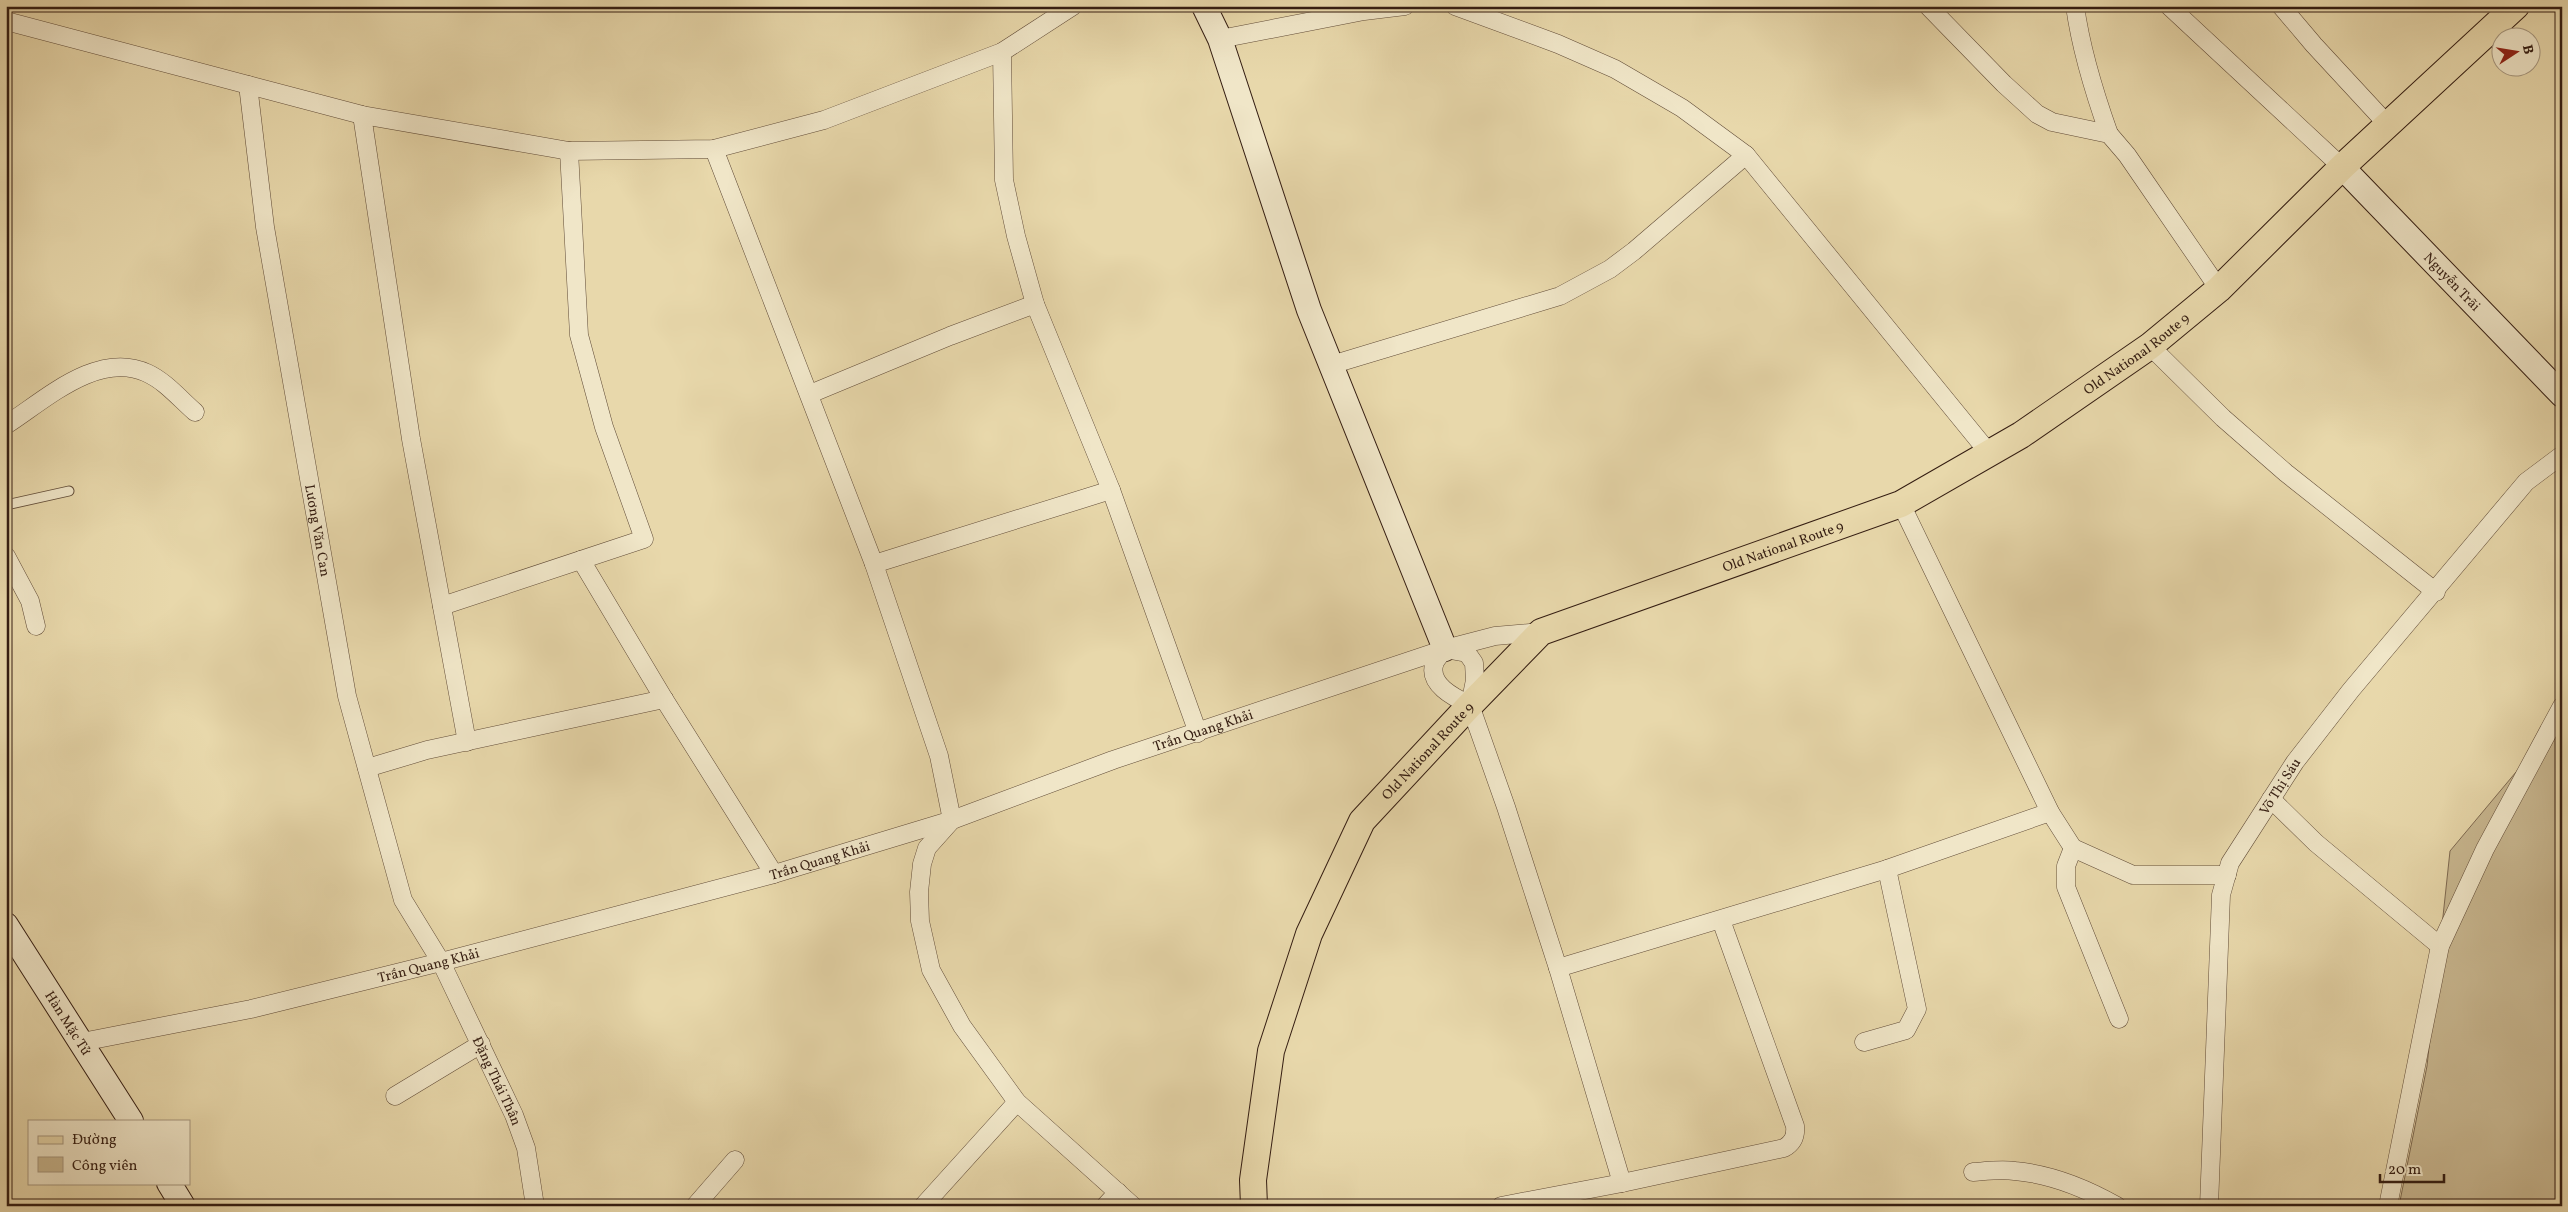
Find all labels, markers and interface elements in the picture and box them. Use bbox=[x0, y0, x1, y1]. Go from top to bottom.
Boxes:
north arrow bbox=[2490, 28, 2540, 78]
text: B bbox=[2517, 43, 2538, 56]
street label: Nguyễn Trãi bbox=[2419, 249, 2484, 316]
street label: Old National Route 9 bbox=[2080, 309, 2194, 400]
street label: Lương Văn Can bbox=[299, 483, 334, 578]
street label: Old National Route 9 bbox=[1720, 517, 1846, 578]
street label: Old National Route 9 bbox=[1378, 699, 1479, 805]
street label: Trần Quang Khải bbox=[1151, 706, 1256, 757]
street label: Võ Thị Sáu bbox=[2255, 755, 2306, 819]
street label: Trần Quang Khải bbox=[768, 837, 873, 886]
street label: Trần Quang Khải bbox=[376, 944, 482, 988]
street label: Hàn Mặc Tử bbox=[39, 988, 95, 1060]
street label: Đặng Thái Thân bbox=[467, 1034, 525, 1129]
legend bbox=[28, 1120, 190, 1184]
text: Đường bbox=[72, 1130, 117, 1151]
scale bar bbox=[2380, 1152, 2444, 1184]
text: Công viên bbox=[72, 1156, 137, 1177]
text: 20 m bbox=[2388, 1160, 2421, 1181]

